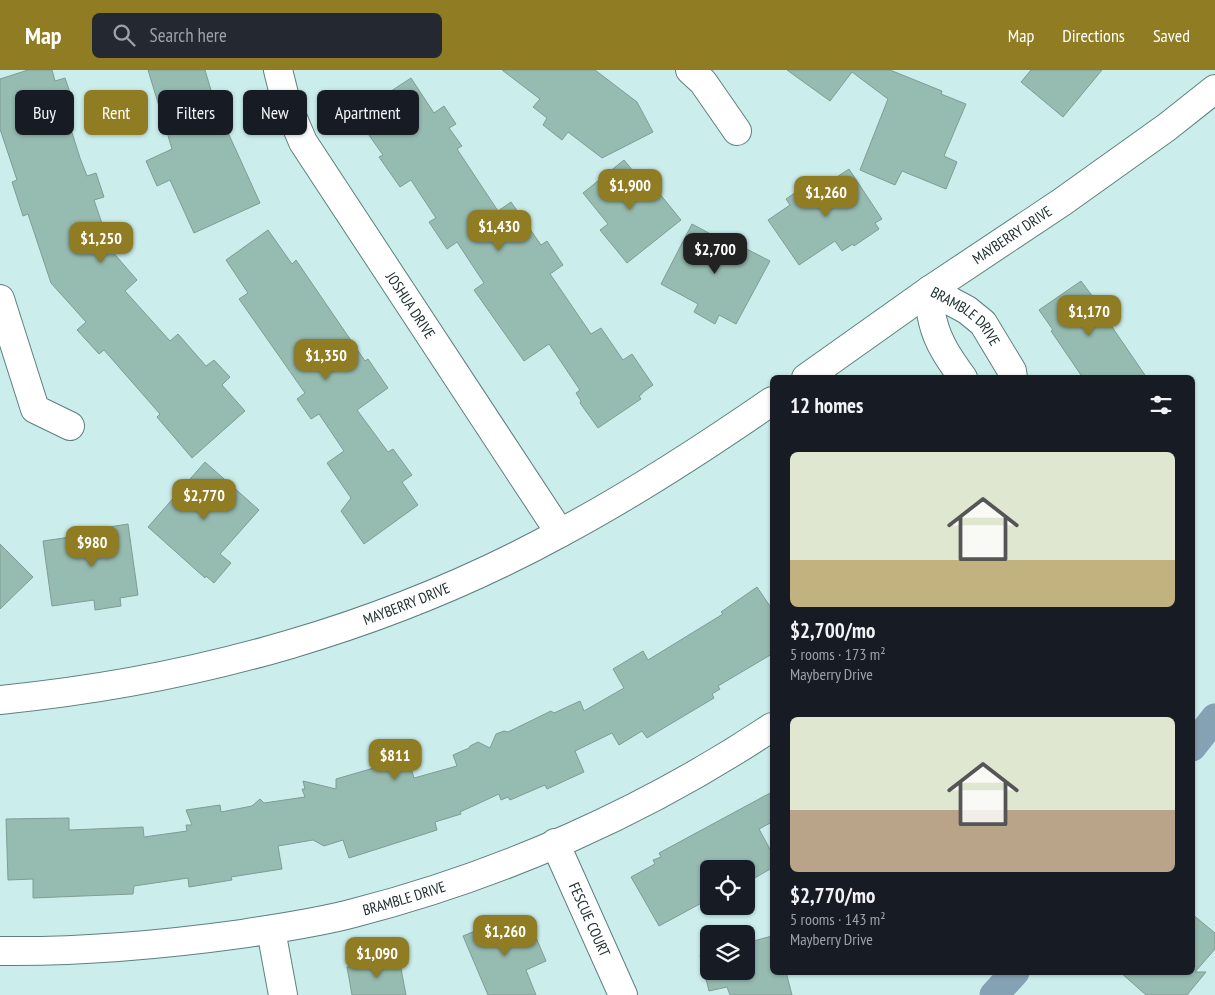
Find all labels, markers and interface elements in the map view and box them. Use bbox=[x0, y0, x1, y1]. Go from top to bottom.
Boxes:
search box bbox=[92, 13, 442, 58]
text: Map bbox=[25, 20, 62, 51]
icon: search bbox=[110, 21, 138, 49]
text: Search here bbox=[150, 23, 227, 47]
text: Map bbox=[1008, 24, 1034, 47]
text: Directions bbox=[1062, 24, 1125, 47]
text: Saved bbox=[1153, 24, 1190, 47]
chip: Buy bbox=[15, 90, 74, 135]
chip: Rent bbox=[84, 90, 148, 135]
chip: Filters bbox=[158, 90, 233, 135]
chip: New bbox=[243, 90, 307, 135]
chip: Apartment bbox=[317, 90, 419, 135]
pin: $1,900 bbox=[589, 168, 671, 211]
text: $1,900 bbox=[609, 175, 651, 195]
pin: $1,260 bbox=[785, 176, 867, 218]
text: $1,260 bbox=[805, 182, 847, 202]
street label: MAYBERRY DRIVE bbox=[969, 201, 1055, 268]
pin: $1,430 bbox=[458, 210, 540, 252]
text: $1,430 bbox=[478, 216, 520, 236]
pin: $1,250 bbox=[60, 222, 142, 264]
text: $1,250 bbox=[80, 228, 122, 248]
pin: $2,700 bbox=[674, 232, 756, 275]
text: $2,700 bbox=[694, 239, 736, 259]
street label: JOSHUA DRIVE bbox=[381, 267, 440, 342]
street label: BRAMBLE DRIVE bbox=[928, 282, 1005, 349]
pin: $1,170 bbox=[1048, 294, 1130, 337]
text: $1,170 bbox=[1068, 301, 1110, 321]
pin: $1,350 bbox=[285, 338, 367, 381]
text: $1,350 bbox=[305, 345, 347, 365]
icon: filters bbox=[1147, 391, 1175, 419]
text: 12 homes bbox=[790, 392, 863, 419]
pin: $2,770 bbox=[163, 478, 245, 521]
icon: home bbox=[938, 484, 1028, 574]
text: $2,770 bbox=[183, 485, 225, 505]
pin: $980 bbox=[62, 526, 122, 568]
text: $980 bbox=[77, 532, 107, 552]
street label: MAYBERRY DRIVE bbox=[360, 578, 453, 629]
text: $2,700/mo bbox=[790, 617, 875, 644]
text: 5 rooms · 173 m² bbox=[790, 644, 886, 664]
text: Mayberry Drive bbox=[790, 664, 873, 684]
pin: $811 bbox=[365, 738, 425, 781]
text: $811 bbox=[380, 745, 410, 765]
icon: home bbox=[938, 749, 1028, 839]
map controls bbox=[700, 860, 755, 980]
button: locate bbox=[700, 860, 755, 915]
street label: BRAMBLE DRIVE bbox=[361, 877, 448, 919]
street label: FESCUE COURT bbox=[565, 879, 615, 960]
text: $2,770/mo bbox=[790, 882, 875, 909]
text: 5 rooms · 143 m² bbox=[790, 909, 886, 929]
pin: $1,260 bbox=[464, 914, 546, 957]
text: $1,260 bbox=[484, 921, 526, 941]
button: layers bbox=[700, 925, 755, 980]
text: Mayberry Drive bbox=[790, 929, 873, 949]
pin: $1,090 bbox=[336, 936, 418, 979]
text: $1,090 bbox=[356, 943, 398, 963]

